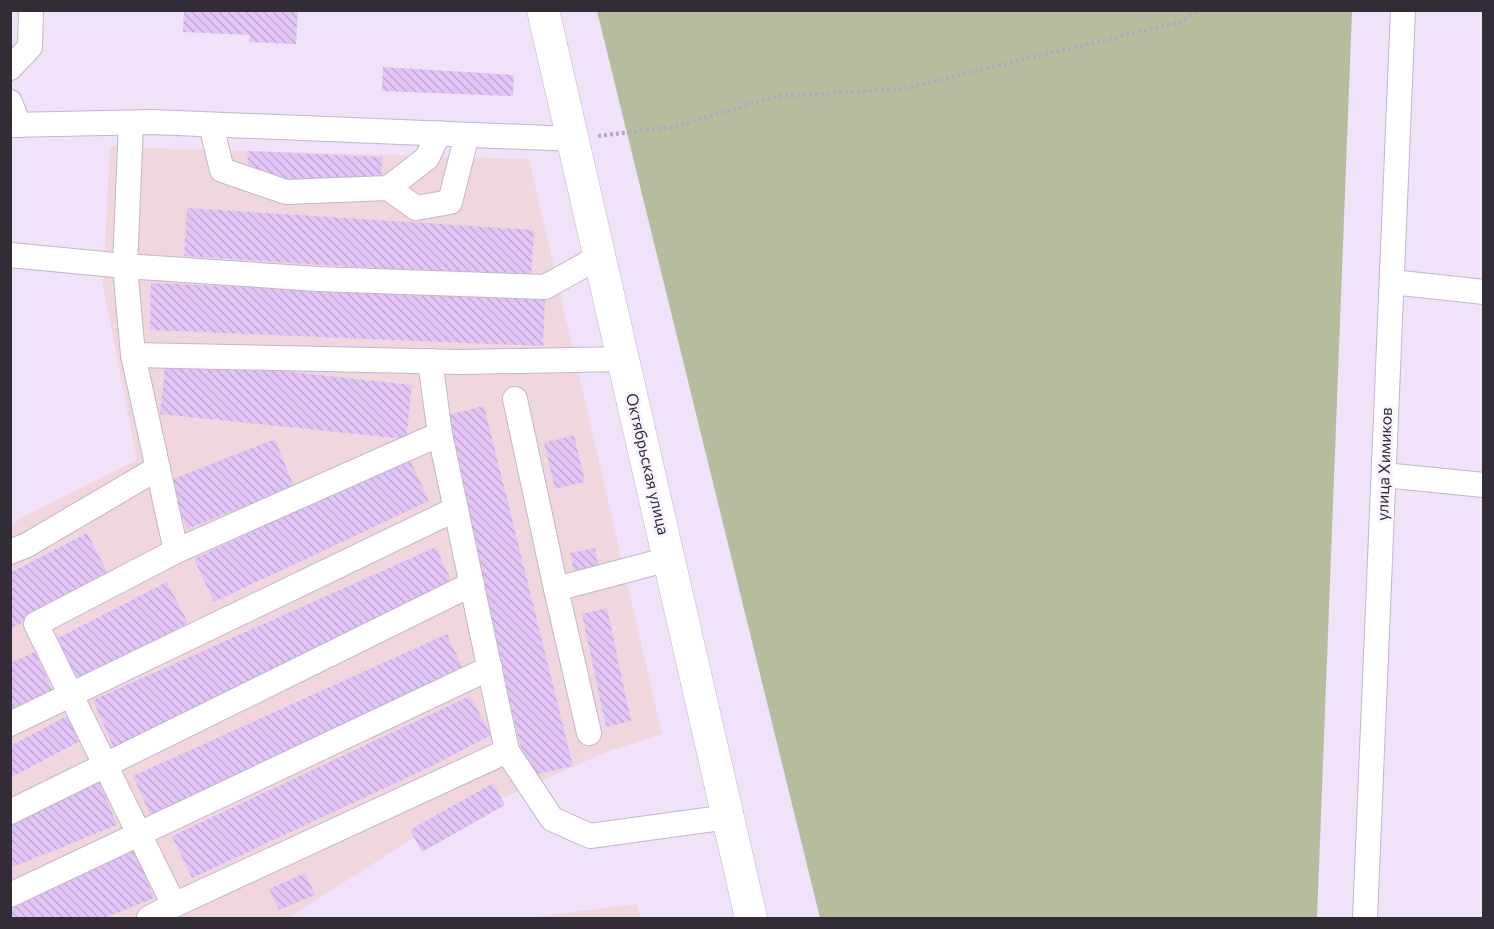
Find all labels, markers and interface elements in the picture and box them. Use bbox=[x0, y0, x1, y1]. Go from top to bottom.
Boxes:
street label: Октябрьская улица bbox=[623, 391, 674, 537]
street label: улица Химиков bbox=[1372, 407, 1395, 521]

